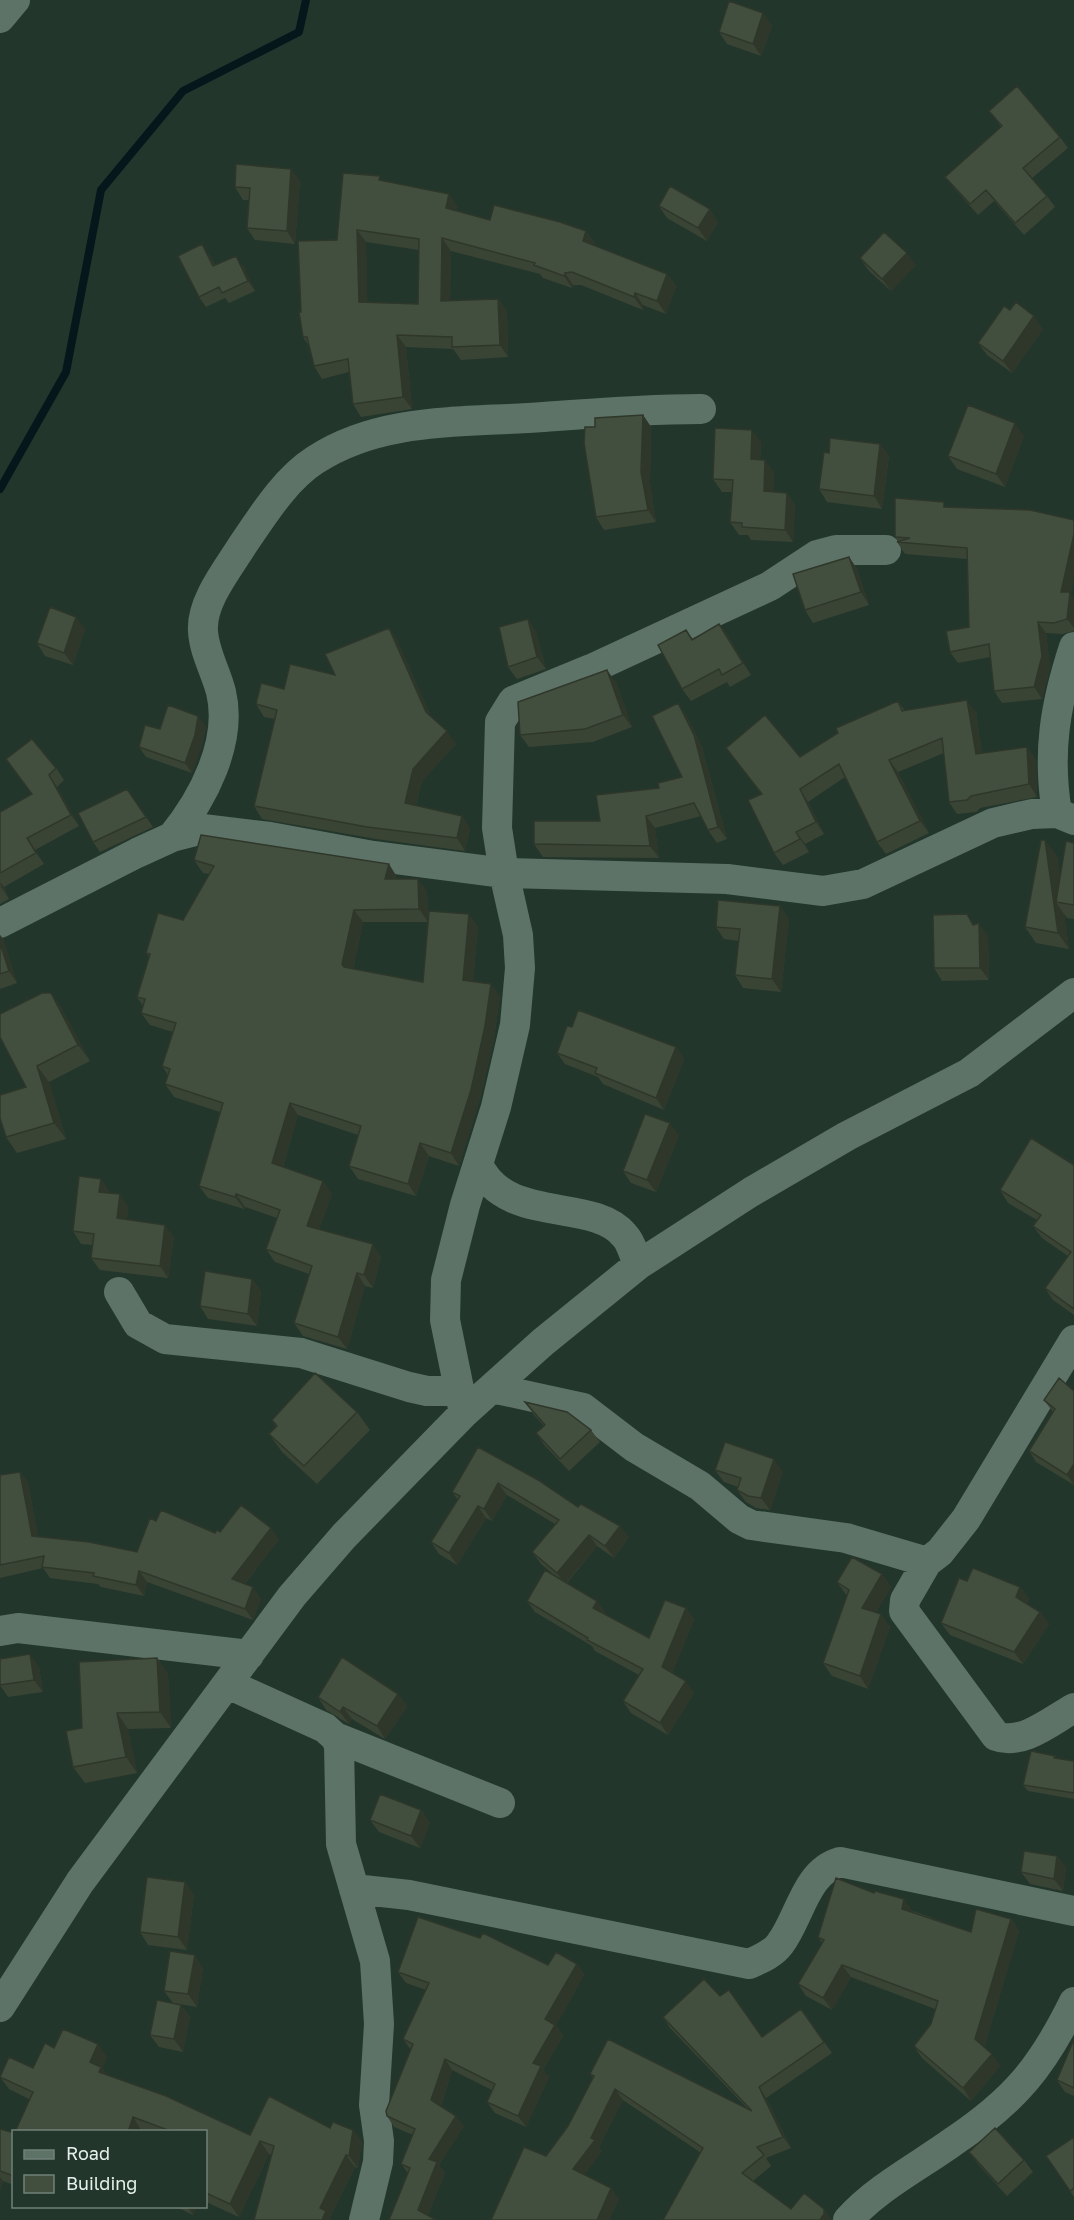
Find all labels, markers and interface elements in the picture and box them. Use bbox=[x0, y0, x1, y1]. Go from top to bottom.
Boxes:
legend bbox=[12, 2130, 207, 2208]
text: Road bbox=[66, 2142, 110, 2164]
text: Building bbox=[66, 2172, 137, 2194]

